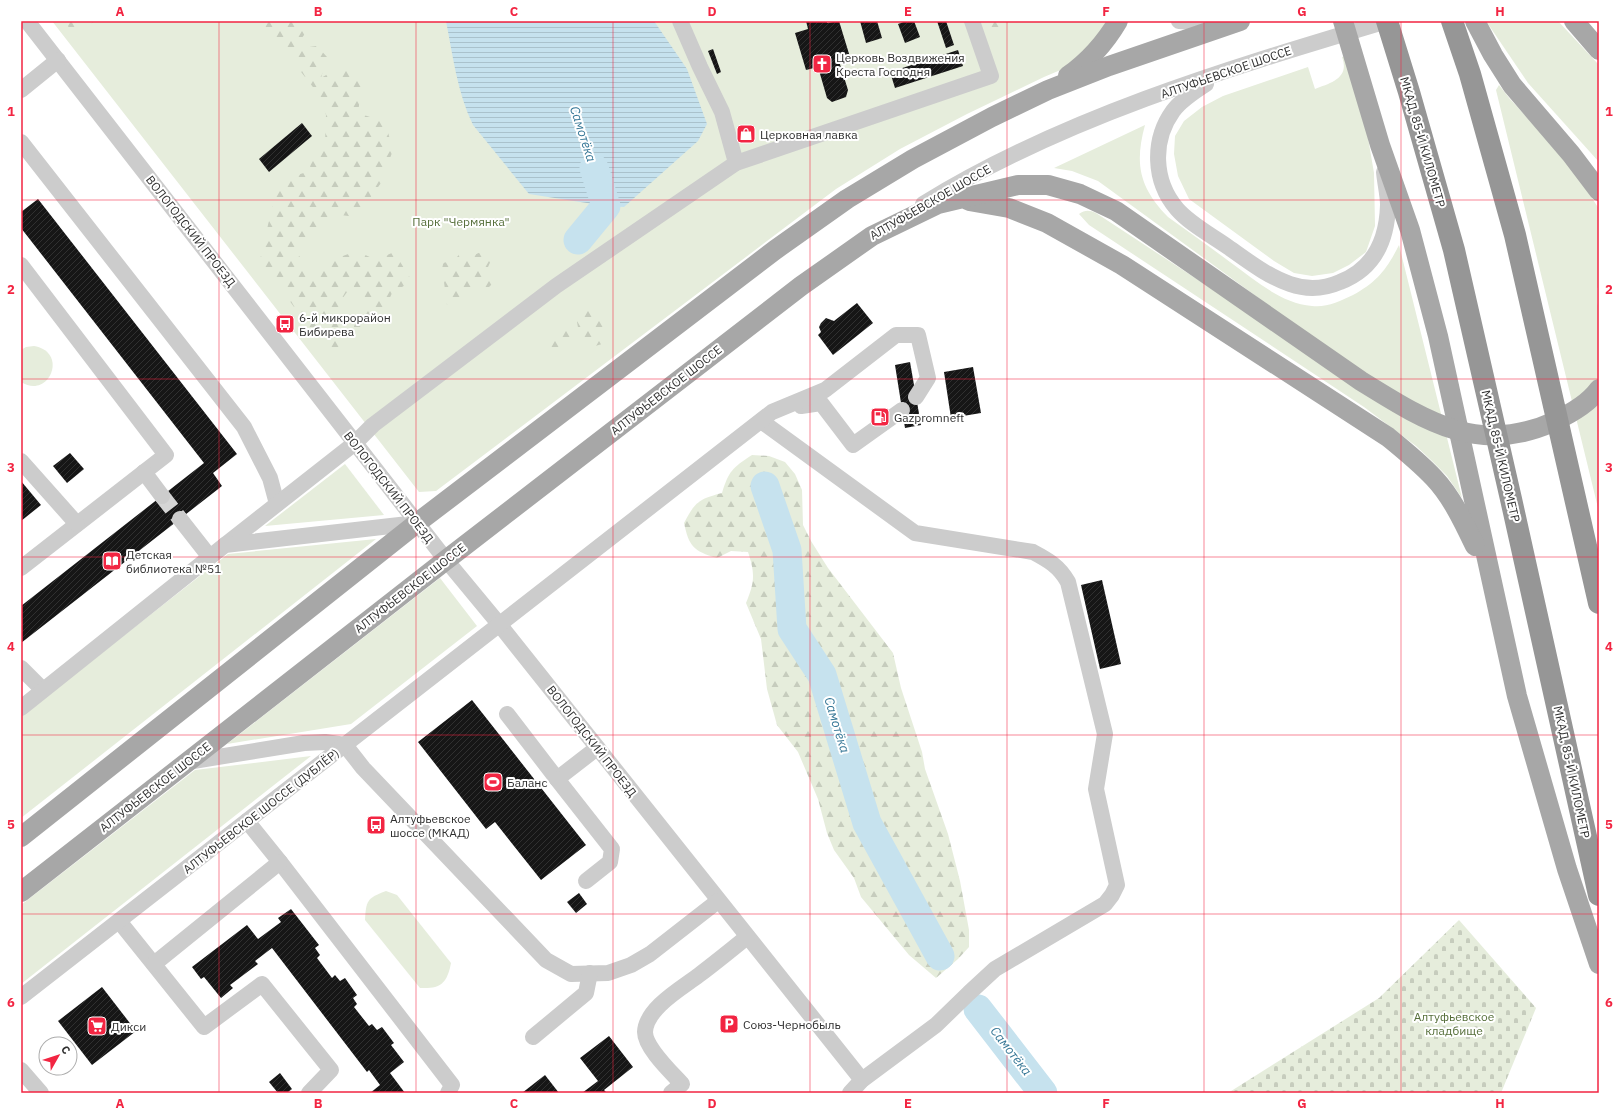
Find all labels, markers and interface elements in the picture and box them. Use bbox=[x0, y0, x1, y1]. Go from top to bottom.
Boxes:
text: A bbox=[116, 3, 125, 20]
text: B bbox=[314, 3, 323, 20]
text: C bbox=[510, 3, 519, 20]
text: D bbox=[707, 3, 717, 20]
text: E bbox=[904, 3, 912, 20]
text: F bbox=[1102, 3, 1110, 20]
text: G bbox=[1297, 3, 1307, 20]
text: H bbox=[1495, 3, 1505, 20]
street label: АЛТУФЬЕВСКОЕ ШОССЕ bbox=[1159, 43, 1293, 101]
place label: Церковь Воздвижения Креста Господня bbox=[836, 50, 965, 79]
church icon: Церковь Воздвижения Креста Господня bbox=[811, 53, 833, 75]
street label: МКАД, 85-Й КИЛОМЕТР bbox=[1397, 75, 1449, 209]
text: 1 bbox=[7, 103, 15, 120]
text: 1 bbox=[1605, 103, 1613, 120]
water label: Самотёка bbox=[566, 104, 600, 164]
shop icon: Церковная лавка bbox=[735, 123, 757, 145]
place label: Церковная лавка bbox=[760, 127, 858, 142]
street label: АЛТУФЬЕВСКОЕ ШОССЕ bbox=[867, 161, 993, 243]
street label: ВОЛОГОДСКИЙ ПРОЕЗД bbox=[143, 172, 239, 290]
park label: Парк "Чермянка" bbox=[412, 214, 510, 229]
text: 2 bbox=[7, 281, 15, 298]
text: 2 bbox=[1605, 281, 1613, 298]
place label: 6-й микрорайон Бибирева bbox=[299, 310, 391, 339]
bus stop icon: 6-й микрорайон Бибирева bbox=[274, 313, 296, 335]
street label: АЛТУФЬЕВСКОЕ ШОССЕ bbox=[607, 342, 725, 438]
street label: МКАД, 85-Й КИЛОМЕТР bbox=[1479, 389, 1523, 523]
fuel station icon: Gazpromneft bbox=[869, 406, 891, 428]
place label: Gazpromneft bbox=[894, 410, 964, 425]
street label: ВОЛОГОДСКИЙ ПРОЕЗД bbox=[341, 428, 437, 546]
text: 3 bbox=[7, 459, 15, 476]
text: 3 bbox=[1605, 459, 1613, 476]
street label: АЛТУФЬЕВСКОЕ ШОССЕ bbox=[351, 540, 469, 636]
place label: Детская библиотека №51 bbox=[126, 547, 222, 576]
library icon: Детская библиотека №51 bbox=[101, 550, 123, 572]
text: 4 bbox=[7, 638, 15, 655]
text: 4 bbox=[1605, 638, 1613, 655]
street label: ВОЛОГОДСКИЙ ПРОЕЗД bbox=[544, 682, 640, 800]
water label: Самотёка bbox=[820, 695, 854, 755]
street label: МКАД, 85-Й КИЛОМЕТР bbox=[1551, 704, 1593, 840]
street label: АЛТУФЬЕВСКОЕ ШОССЕ bbox=[96, 739, 214, 835]
street label: АЛТУФЬЕВСКОЕ ШОССЕ (ДУБЛЁР) bbox=[180, 745, 342, 877]
sports icon: Баланс bbox=[482, 771, 504, 793]
place label: Баланс bbox=[507, 775, 547, 790]
place label: Алтуфьевское шоссе (МКАД) bbox=[390, 811, 471, 840]
bus stop icon: Алтуфьевское шоссе (МКАД) bbox=[365, 814, 387, 836]
text: 5 bbox=[7, 816, 15, 833]
text: 5 bbox=[1605, 816, 1613, 833]
text: 6 bbox=[7, 994, 15, 1011]
text: 6 bbox=[1605, 994, 1613, 1011]
park label: Алтуфьевское кладбище bbox=[1414, 1009, 1495, 1038]
parking icon: Союз-Чернобыль bbox=[718, 1013, 740, 1035]
supermarket icon: Дикси bbox=[86, 1015, 108, 1037]
place label: Союз-Чернобыль bbox=[743, 1017, 841, 1032]
place label: Дикси bbox=[111, 1019, 146, 1034]
water label: Самотёка bbox=[987, 1023, 1035, 1079]
north arrow bbox=[38, 1036, 78, 1076]
text: С bbox=[58, 1043, 73, 1057]
text: A bbox=[116, 1095, 125, 1112]
text: B bbox=[314, 1095, 323, 1112]
text: C bbox=[510, 1095, 519, 1112]
text: D bbox=[707, 1095, 717, 1112]
text: E bbox=[904, 1095, 912, 1112]
text: F bbox=[1102, 1095, 1110, 1112]
text: G bbox=[1297, 1095, 1307, 1112]
text: H bbox=[1495, 1095, 1505, 1112]

